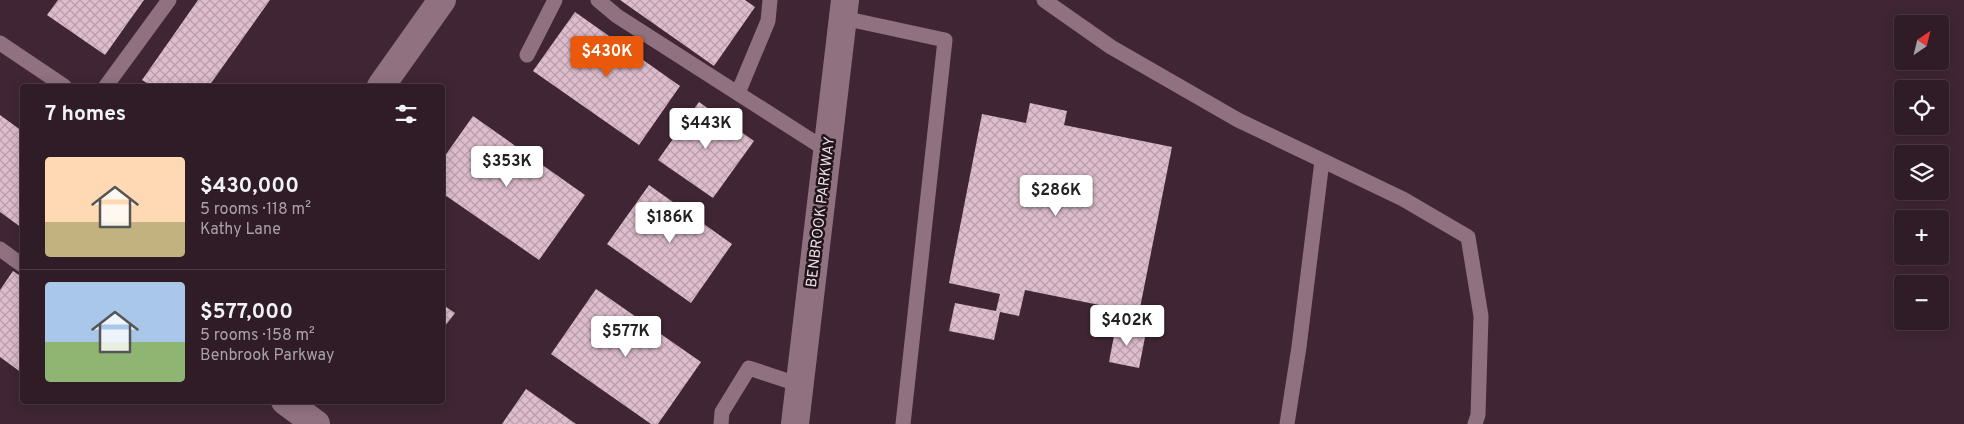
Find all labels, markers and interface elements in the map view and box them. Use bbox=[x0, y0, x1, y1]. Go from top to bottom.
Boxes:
north arrow bbox=[1894, 15, 1949, 70]
map controls bbox=[1894, 15, 1949, 330]
pin: $430K bbox=[572, 36, 642, 78]
text: $430K bbox=[581, 42, 633, 62]
button: locate bbox=[1894, 80, 1949, 135]
icon: filters bbox=[392, 100, 420, 128]
text: 7 homes bbox=[45, 101, 126, 128]
pin: $443K bbox=[671, 108, 741, 150]
text: $443K bbox=[680, 114, 732, 134]
street label: BENBROOK PARKWAY bbox=[803, 135, 840, 289]
button: layers bbox=[1894, 145, 1949, 200]
pin: $353K bbox=[472, 146, 542, 188]
text: $353K bbox=[482, 152, 532, 172]
text: $430,000 bbox=[200, 173, 299, 200]
pin: $286K bbox=[1021, 174, 1091, 217]
icon: home bbox=[85, 177, 145, 237]
text: $286K bbox=[1031, 181, 1081, 201]
text: 5 rooms · 118 m² bbox=[200, 200, 311, 220]
pin: $186K bbox=[635, 202, 705, 244]
text: $186K bbox=[646, 208, 694, 228]
button: + bbox=[1894, 210, 1949, 265]
text: Kathy Lane bbox=[200, 220, 281, 240]
button: − bbox=[1894, 275, 1949, 330]
text: $577,000 bbox=[200, 299, 293, 326]
icon: home bbox=[85, 302, 145, 362]
pin: $402K bbox=[1092, 304, 1162, 347]
text: $402K bbox=[1101, 311, 1153, 331]
pin: $577K bbox=[591, 316, 661, 358]
text: $577K bbox=[602, 322, 650, 342]
text: 5 rooms · 158 m² bbox=[200, 326, 315, 346]
text: Benbrook Parkway bbox=[200, 346, 334, 366]

